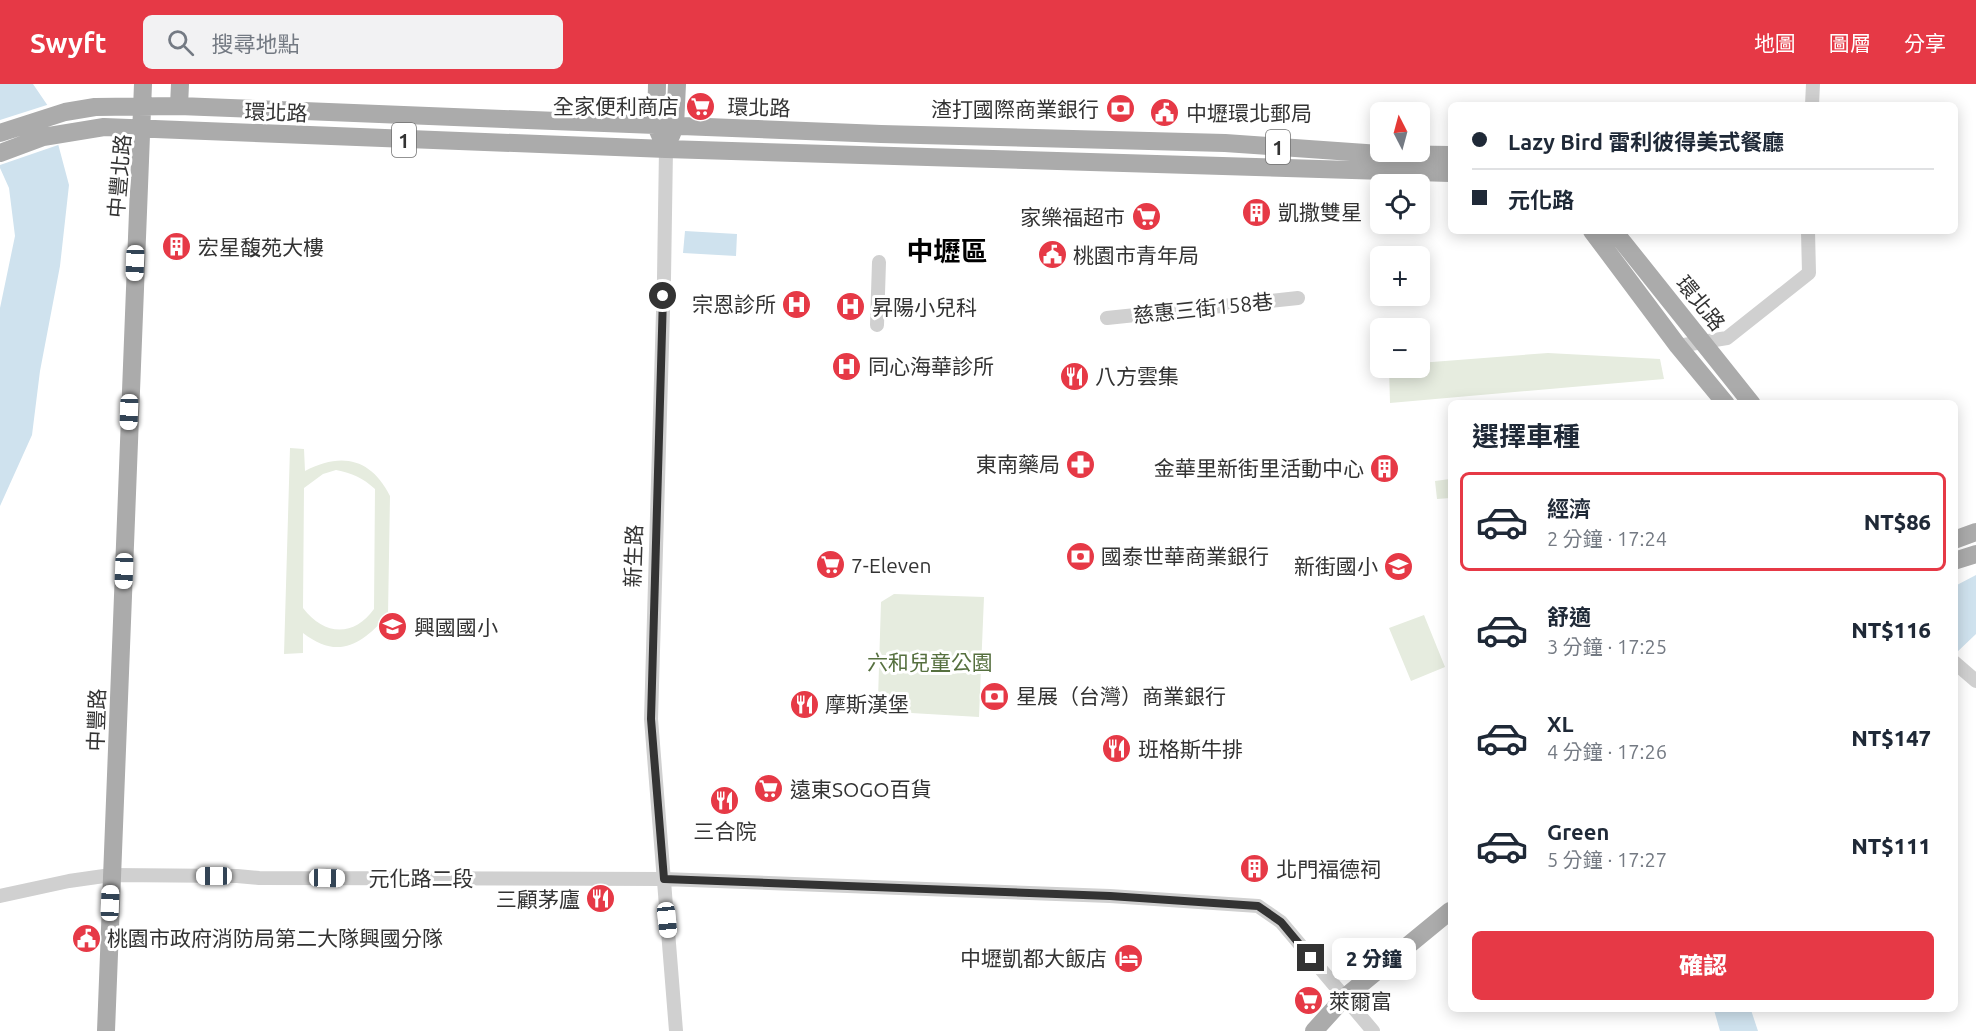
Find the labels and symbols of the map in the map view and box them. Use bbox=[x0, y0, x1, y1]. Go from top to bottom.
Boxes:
supermarket icon: 全家便利商店 bbox=[684, 90, 716, 122]
bank icon: 渣打國際商業銀行 bbox=[1104, 93, 1136, 125]
place label: 全家便利商店 bbox=[553, 94, 679, 118]
street label: 環北路 bbox=[727, 94, 791, 120]
place label: 渣打國際商業銀行 bbox=[931, 97, 1099, 121]
public building icon: 中壢環北郵局 bbox=[1149, 97, 1181, 129]
street label: 環北路 bbox=[244, 99, 308, 125]
place label: 中壢環北郵局 bbox=[1186, 101, 1312, 125]
north arrow bbox=[1370, 102, 1430, 162]
road number: 1 bbox=[392, 123, 416, 157]
road number: 1 bbox=[1266, 130, 1290, 164]
street label: 中豐北路 bbox=[103, 133, 135, 219]
building icon: 凱撒雙星 bbox=[1241, 196, 1273, 228]
place label: 凱撒雙星 bbox=[1278, 200, 1362, 224]
supermarket icon: 家樂福超市 bbox=[1130, 201, 1162, 233]
place label: 家樂福超市 bbox=[1020, 205, 1125, 229]
building icon: 宏星馥苑大樓 bbox=[161, 231, 193, 263]
place label: 宏星馥苑大樓 bbox=[198, 235, 324, 259]
district label: 中壢區 bbox=[907, 236, 988, 266]
public building icon: 桃園市青年局 bbox=[1036, 239, 1068, 271]
place label: 桃園市青年局 bbox=[1073, 243, 1199, 267]
car bbox=[125, 245, 145, 281]
street label: 環北路 bbox=[1672, 271, 1730, 335]
route start bbox=[649, 282, 676, 309]
hospital icon: 宗恩診所 bbox=[781, 288, 813, 320]
street label: 慈惠三街158巷 bbox=[1132, 289, 1274, 327]
hospital icon: 昇陽小兒科 bbox=[835, 291, 867, 323]
place label: 宗恩診所 bbox=[692, 292, 776, 316]
place label: 昇陽小兒科 bbox=[872, 295, 977, 319]
hospital icon: 同心海華診所 bbox=[831, 350, 863, 382]
place label: 同心海華診所 bbox=[868, 354, 994, 378]
restaurant icon: 八方雲集 bbox=[1058, 360, 1090, 392]
place label: 八方雲集 bbox=[1095, 364, 1179, 388]
car bbox=[119, 394, 139, 430]
pharmacy icon: 東南藥局 bbox=[1065, 448, 1097, 480]
place label: 東南藥局 bbox=[976, 452, 1060, 476]
building icon: 金華里新街里活動中心 bbox=[1369, 452, 1401, 484]
place label: 金華里新街里活動中心 bbox=[1154, 456, 1364, 480]
street label: 新生路 bbox=[620, 524, 646, 588]
bank icon: 國泰世華商業銀行 bbox=[1064, 540, 1096, 572]
place label: 國泰世華商業銀行 bbox=[1101, 544, 1269, 568]
supermarket icon: 7-Eleven bbox=[814, 549, 846, 581]
school or university icon: 新街國小 bbox=[1383, 550, 1415, 582]
car bbox=[114, 553, 134, 589]
place label: 7-Eleven bbox=[851, 553, 932, 577]
place label: 新街國小 bbox=[1294, 554, 1378, 578]
school or university icon: 興國國小 bbox=[377, 611, 409, 643]
place label: 興國國小 bbox=[414, 615, 498, 639]
park label: 六和兒童公園 bbox=[867, 650, 993, 674]
bank icon: 星展（台灣）商業銀行 bbox=[979, 680, 1011, 712]
place label: 星展（台灣）商業銀行 bbox=[1016, 684, 1226, 708]
street label: 中豐路 bbox=[83, 688, 109, 752]
restaurant icon: 摩斯漢堡 bbox=[788, 688, 820, 720]
place label: 摩斯漢堡 bbox=[825, 692, 909, 716]
restaurant icon: 班格斯牛排 bbox=[1101, 733, 1133, 765]
place label: 班格斯牛排 bbox=[1138, 737, 1243, 761]
supermarket icon: 遠東SOGO百貨 bbox=[753, 773, 785, 805]
place label: 遠東SOGO百貨 bbox=[790, 777, 932, 801]
restaurant icon: 三合院 bbox=[709, 784, 741, 816]
place label: 三合院 bbox=[694, 819, 757, 843]
building icon: 北門福德祠 bbox=[1239, 853, 1271, 885]
place label: 北門福德祠 bbox=[1276, 857, 1381, 881]
street label: 元化路二段 bbox=[369, 866, 474, 890]
car bbox=[196, 867, 232, 885]
car bbox=[309, 869, 345, 887]
restaurant icon: 三顧茅廬 bbox=[585, 883, 617, 915]
car bbox=[100, 885, 120, 921]
place label: 三顧茅廬 bbox=[496, 887, 580, 911]
car bbox=[656, 901, 678, 939]
public building icon: 桃園市政府消防局第二大隊興國分隊 bbox=[70, 922, 102, 954]
place label: 桃園市政府消防局第二大隊興國分隊 bbox=[107, 926, 443, 950]
callout: 2 分鐘 bbox=[1332, 937, 1416, 979]
hotel icon: 中壢凱都大飯店 bbox=[1112, 942, 1144, 974]
route end bbox=[1297, 944, 1324, 971]
place label: 中壢凱都大飯店 bbox=[960, 946, 1107, 970]
supermarket icon: 萊爾富 bbox=[1292, 985, 1324, 1017]
place label: 萊爾富 bbox=[1329, 989, 1392, 1013]

